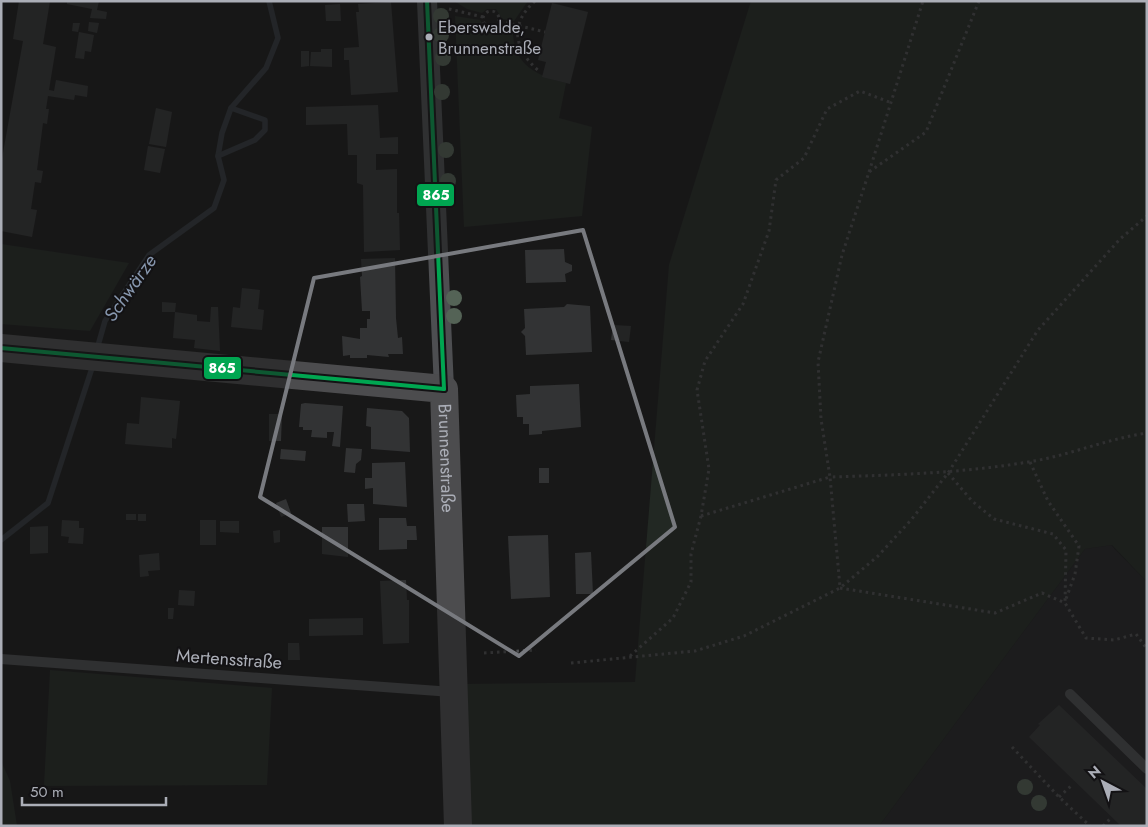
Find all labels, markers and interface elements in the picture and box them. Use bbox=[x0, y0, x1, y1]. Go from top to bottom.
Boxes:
place label: Eberswalde, Brunnenstraße bbox=[438, 15, 541, 60]
marker: Eberswalde, Brunnenstraße bbox=[424, 32, 434, 42]
line badge: 865 bbox=[416, 183, 455, 207]
text: 865 bbox=[422, 185, 450, 205]
water label: Schwärze bbox=[97, 249, 163, 327]
line badge: 865 bbox=[203, 356, 242, 380]
text: 865 bbox=[208, 358, 236, 378]
street label: Brunnenstraße bbox=[431, 403, 461, 513]
street label: Mertensstraße bbox=[175, 642, 283, 676]
north arrow bbox=[1078, 757, 1128, 807]
text: N bbox=[1084, 761, 1105, 783]
scale bar bbox=[22, 774, 166, 806]
text: 50 m bbox=[30, 781, 64, 803]

